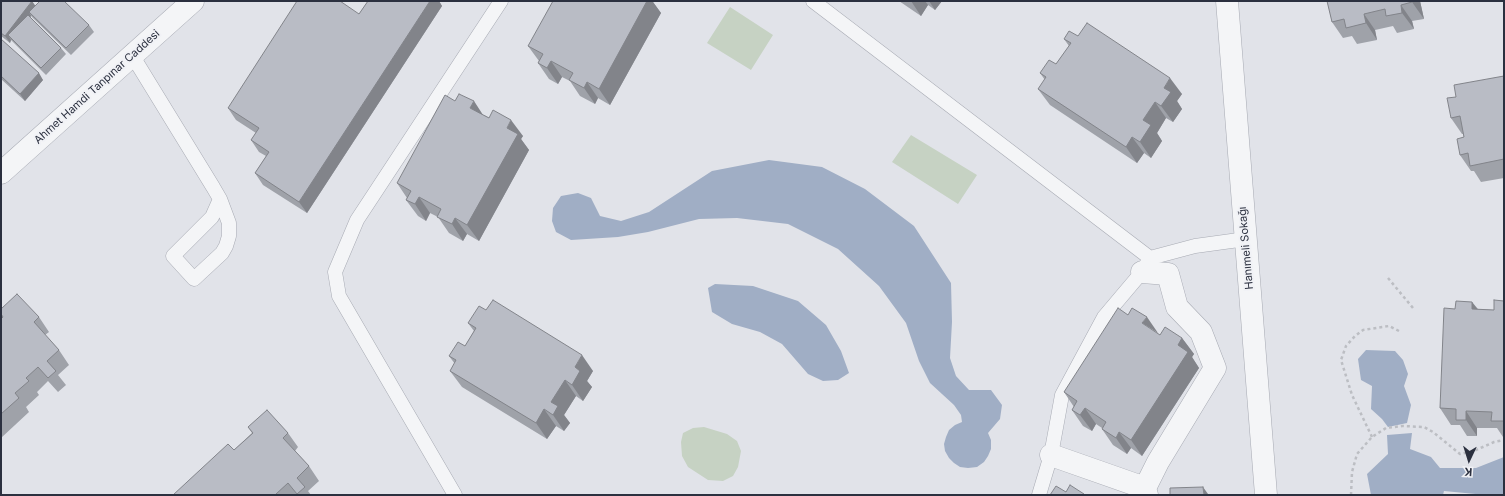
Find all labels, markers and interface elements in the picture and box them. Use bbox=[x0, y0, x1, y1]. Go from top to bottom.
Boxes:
street label: Ahmet Hamdi Tanpınar Caddesi bbox=[32, 27, 162, 147]
street label: Hanımeli Sokağı bbox=[1236, 206, 1256, 290]
north arrow bbox=[1449, 440, 1489, 480]
text: K bbox=[1464, 465, 1473, 479]

